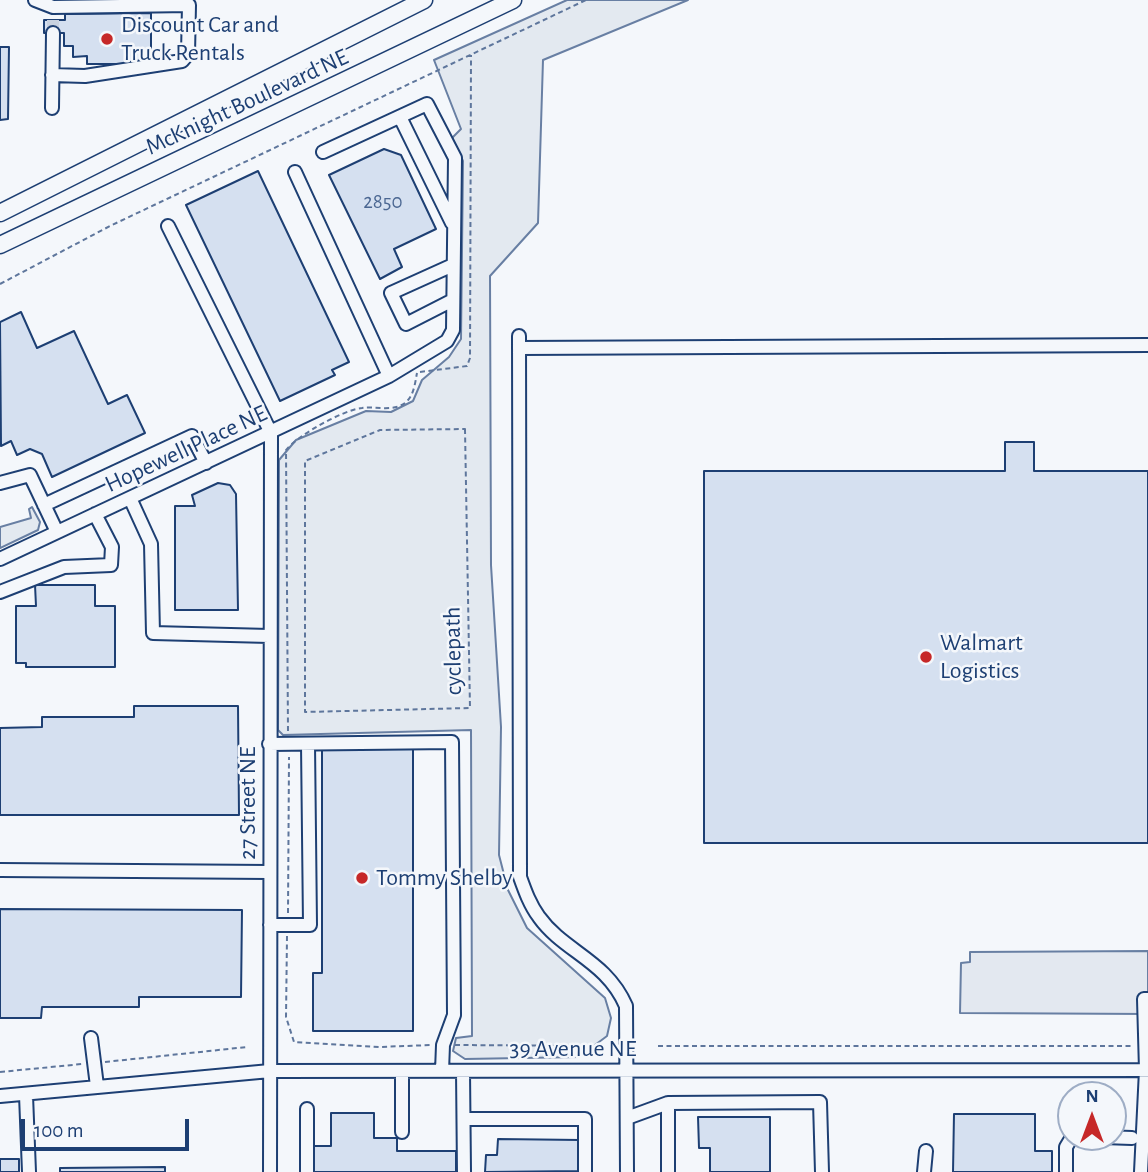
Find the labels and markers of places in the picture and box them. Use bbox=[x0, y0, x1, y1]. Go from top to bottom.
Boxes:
place label: Discount Car and Truck Rentals bbox=[121, 11, 279, 67]
marker: Discount Car and Truck Rentals bbox=[99, 31, 115, 47]
place label: Walmart Logistics bbox=[940, 629, 1023, 685]
marker: Walmart Logistics bbox=[918, 649, 934, 665]
place label: Tommy Shelby bbox=[376, 864, 512, 892]
marker: Tommy Shelby bbox=[354, 870, 370, 886]

